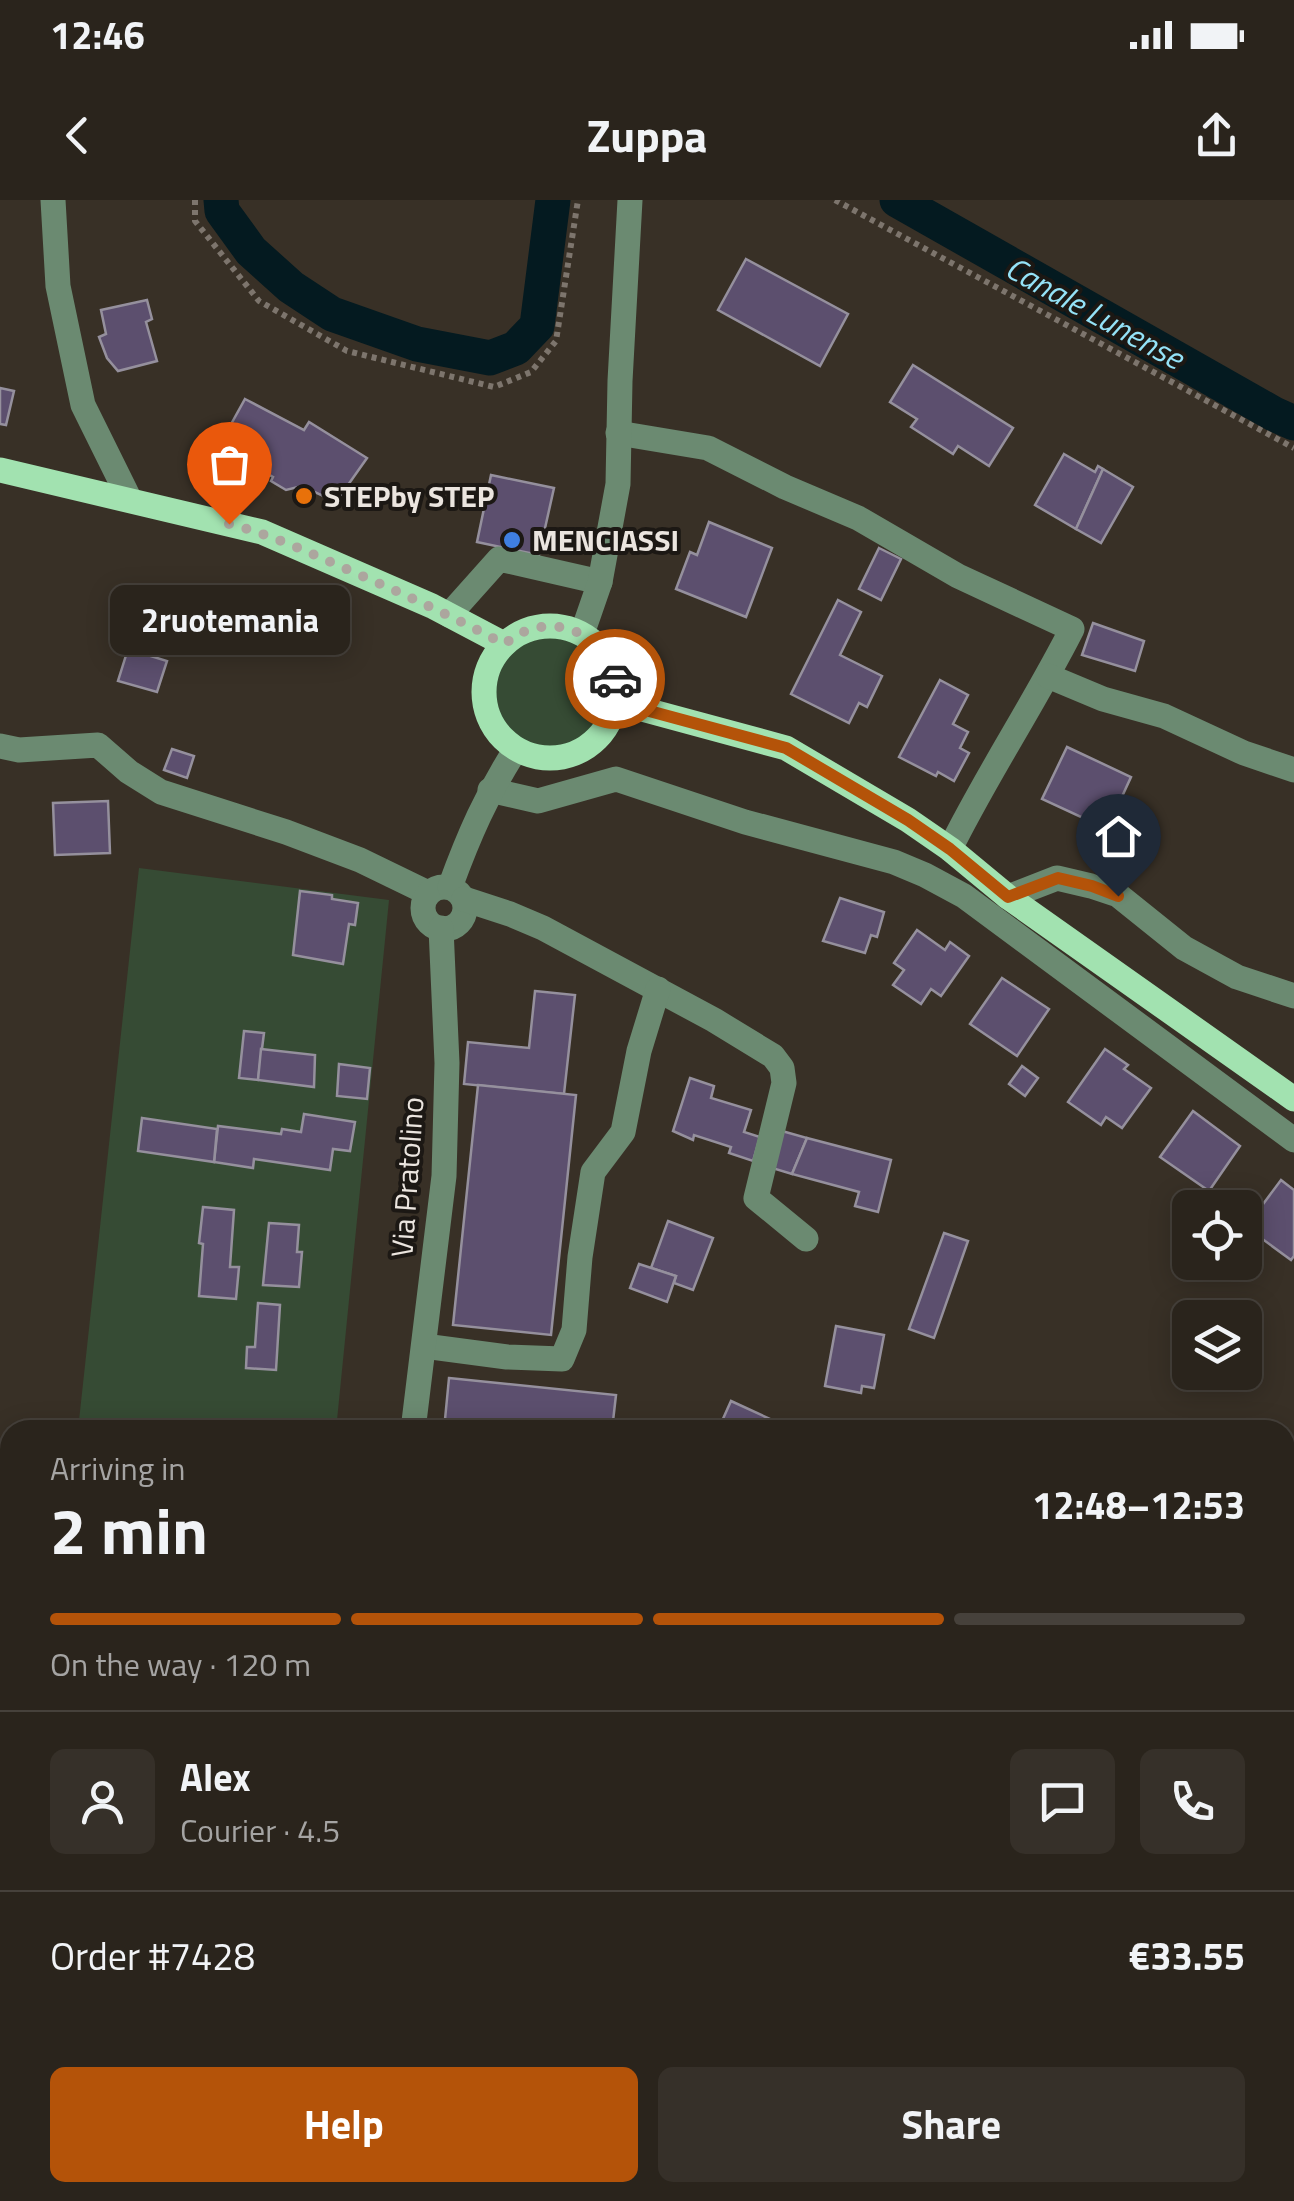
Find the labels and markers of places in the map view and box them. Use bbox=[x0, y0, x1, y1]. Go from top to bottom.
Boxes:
pin bbox=[187, 422, 272, 525]
place label: STEPby STEP bbox=[324, 473, 494, 519]
marker: STEPby STEP bbox=[293, 485, 315, 507]
place label: MENCIASSI bbox=[532, 517, 679, 563]
marker: MENCIASSI bbox=[501, 529, 523, 551]
callout: 2ruotemania bbox=[109, 584, 349, 654]
pin bbox=[1076, 794, 1161, 897]

